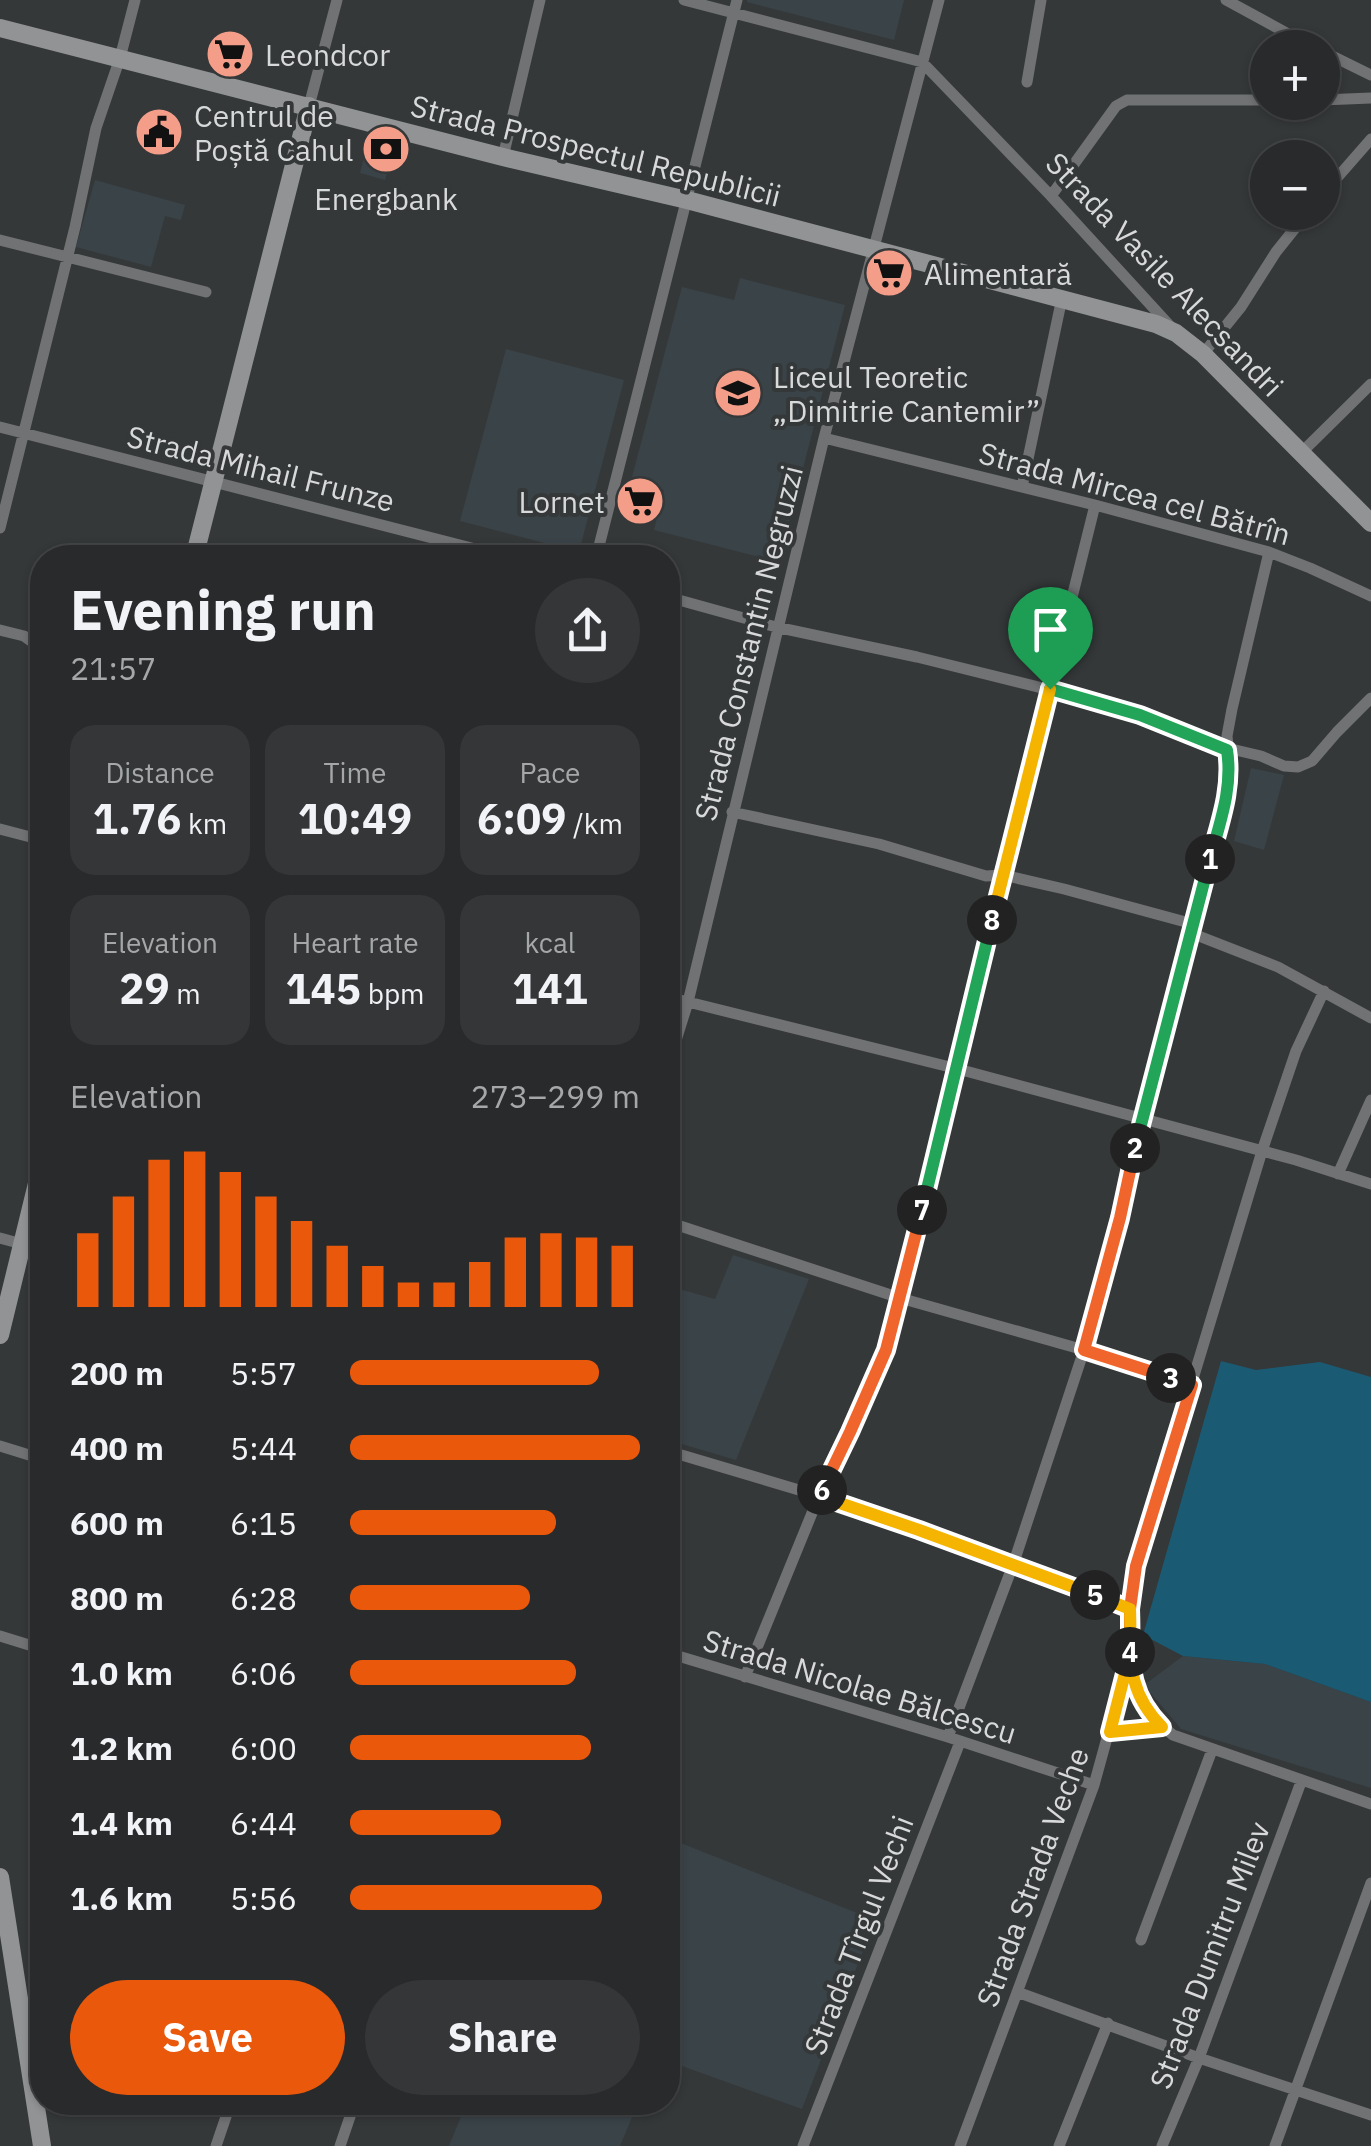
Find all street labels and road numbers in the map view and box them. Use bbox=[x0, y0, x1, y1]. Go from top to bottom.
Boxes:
street label: Strada Prospectul Republicii bbox=[407, 85, 785, 215]
street label: Strada Vasile Alecsandri bbox=[1038, 144, 1292, 404]
street label: Strada Mihail Frunze bbox=[123, 416, 399, 520]
street label: Strada Mircea cel Bătrîn bbox=[975, 433, 1295, 553]
street label: Strada Constantin Negruzzi bbox=[685, 461, 811, 825]
street label: Strada Nicolae Bălcescu bbox=[699, 1620, 1021, 1752]
street label: Strada Strada Veche bbox=[967, 1742, 1097, 2012]
street label: Strada Tîrgul Vechi bbox=[794, 1810, 922, 2060]
street label: Strada Dumitru Milev bbox=[1140, 1816, 1278, 2094]

